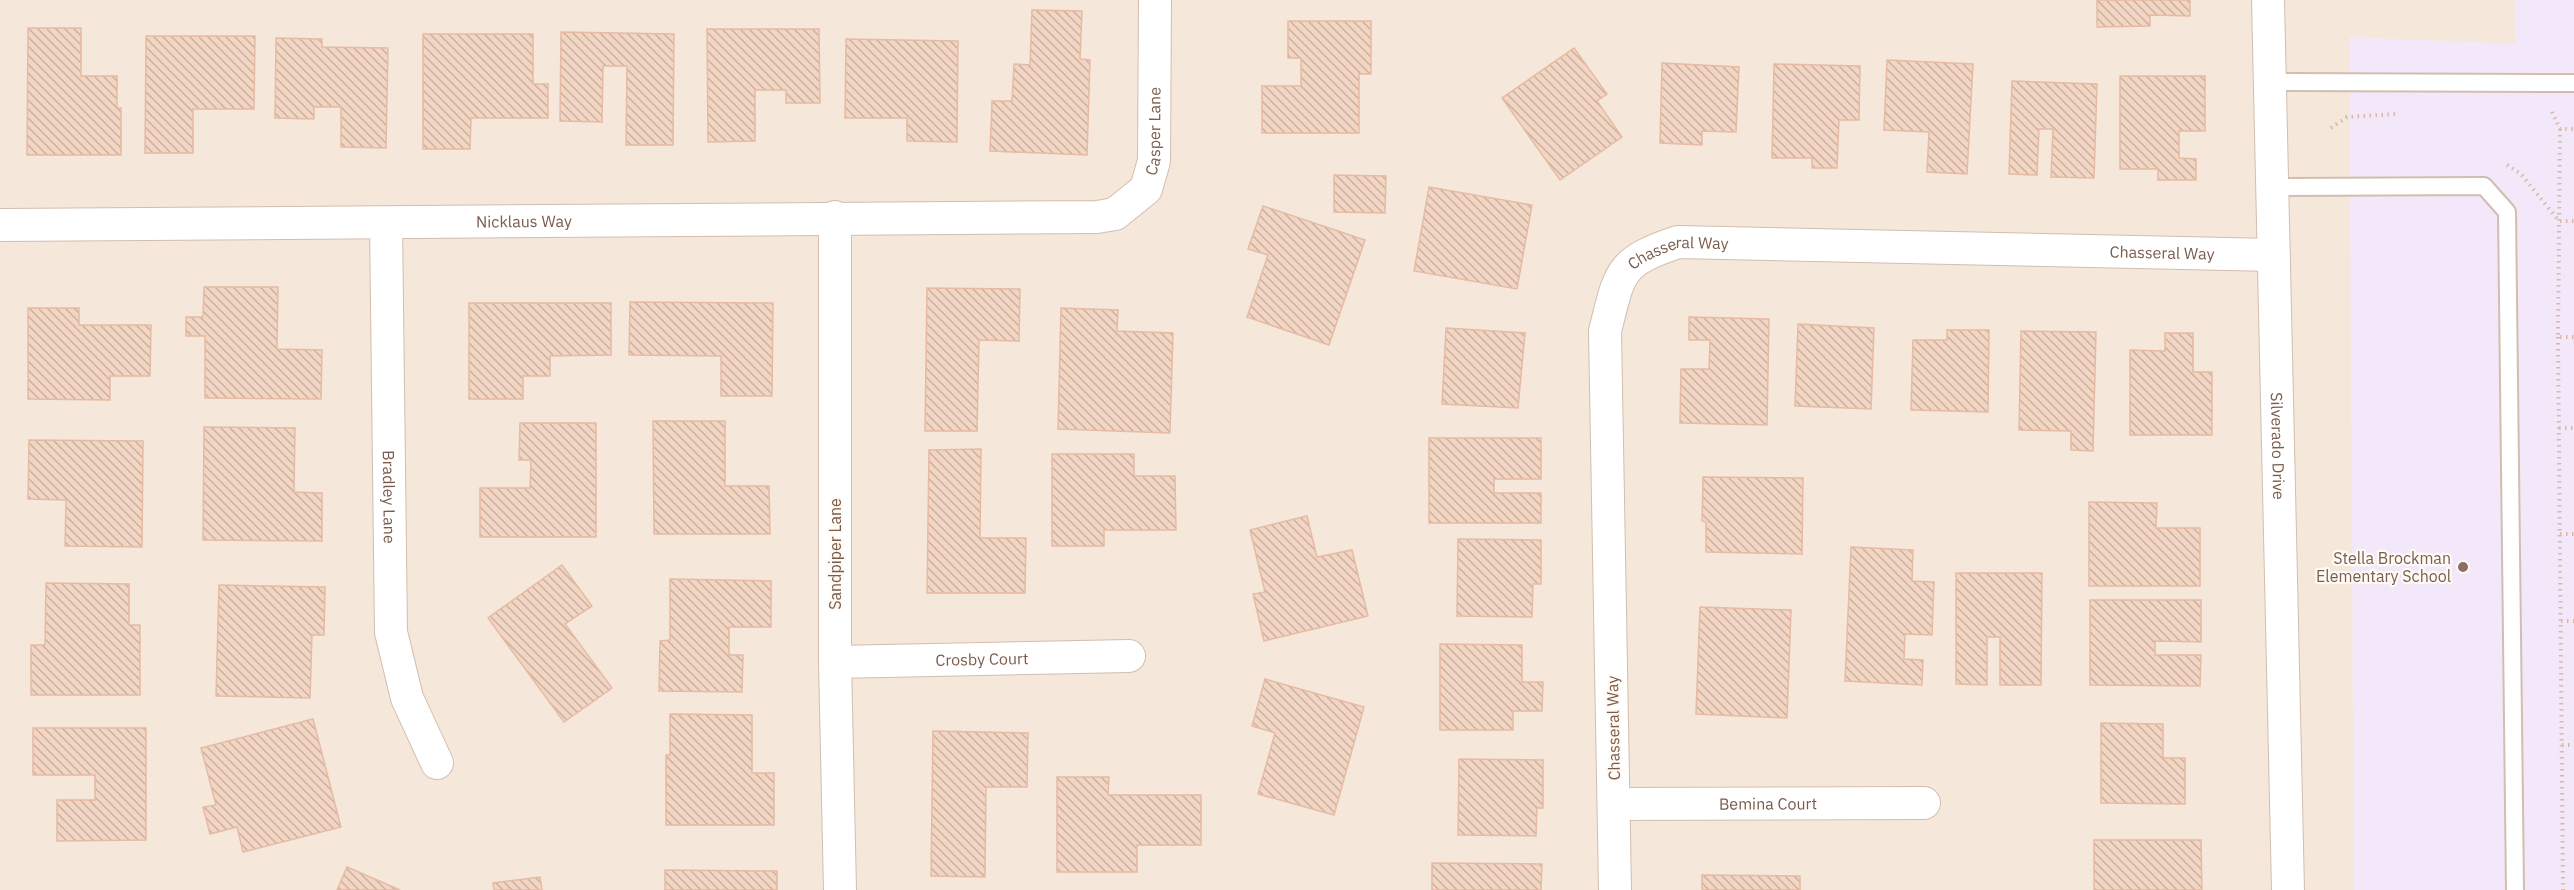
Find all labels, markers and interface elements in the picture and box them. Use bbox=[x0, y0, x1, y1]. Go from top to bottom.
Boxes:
street label: Casper Lane bbox=[1140, 87, 1165, 178]
street label: Nicklaus Way bbox=[476, 211, 572, 232]
street label: Chasseral Way bbox=[1623, 232, 1729, 274]
street label: Chasseral Way bbox=[2109, 241, 2215, 264]
street label: Silverado Drive bbox=[2267, 392, 2289, 500]
street label: Bradley Lane bbox=[379, 450, 400, 544]
street label: Sandpiper Lane bbox=[825, 498, 845, 610]
place label: Stella Brockman Elementary School bbox=[2316, 548, 2451, 586]
marker: Stella Brockman Elementary School bbox=[2456, 560, 2470, 574]
street label: Crosby Court bbox=[935, 648, 1029, 670]
street label: Chasseral Way bbox=[1602, 675, 1624, 781]
street label: Bemina Court bbox=[1719, 793, 1817, 814]

